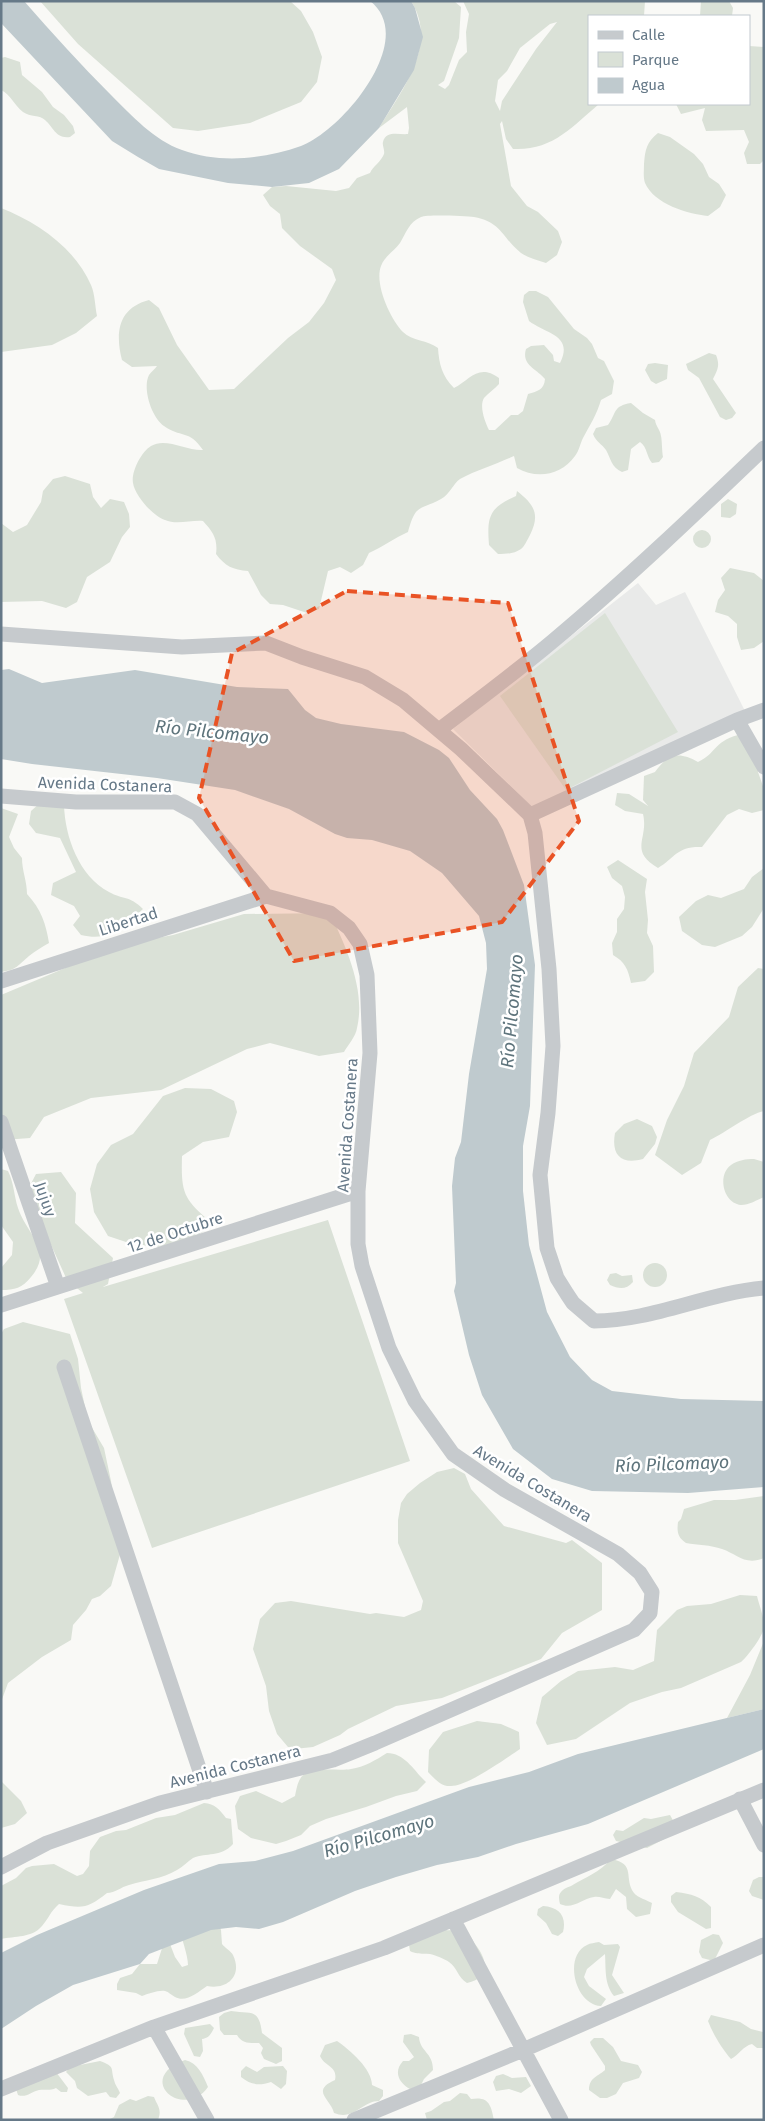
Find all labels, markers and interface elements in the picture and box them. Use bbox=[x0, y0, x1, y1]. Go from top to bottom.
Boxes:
legend bbox=[588, 15, 750, 105]
text: Calle bbox=[632, 26, 665, 44]
text: Parque bbox=[632, 51, 679, 69]
text: Agua bbox=[632, 76, 665, 94]
water label: Río Pilcomayo bbox=[154, 715, 270, 749]
street label: Avenida Costanera bbox=[38, 773, 172, 796]
street label: Libertad bbox=[96, 903, 160, 940]
water label: Río Pilcomayo bbox=[496, 953, 528, 1069]
street label: Avenida Costanera bbox=[333, 1057, 362, 1193]
street label: Jujuy bbox=[31, 1179, 60, 1219]
street label: 12 de Octubre bbox=[125, 1208, 225, 1257]
street label: Avenida Costanera bbox=[470, 1441, 595, 1526]
water label: Río Pilcomayo bbox=[614, 1451, 730, 1477]
street label: Avenida Costanera bbox=[168, 1741, 303, 1792]
water label: Río Pilcomayo bbox=[321, 1810, 437, 1862]

